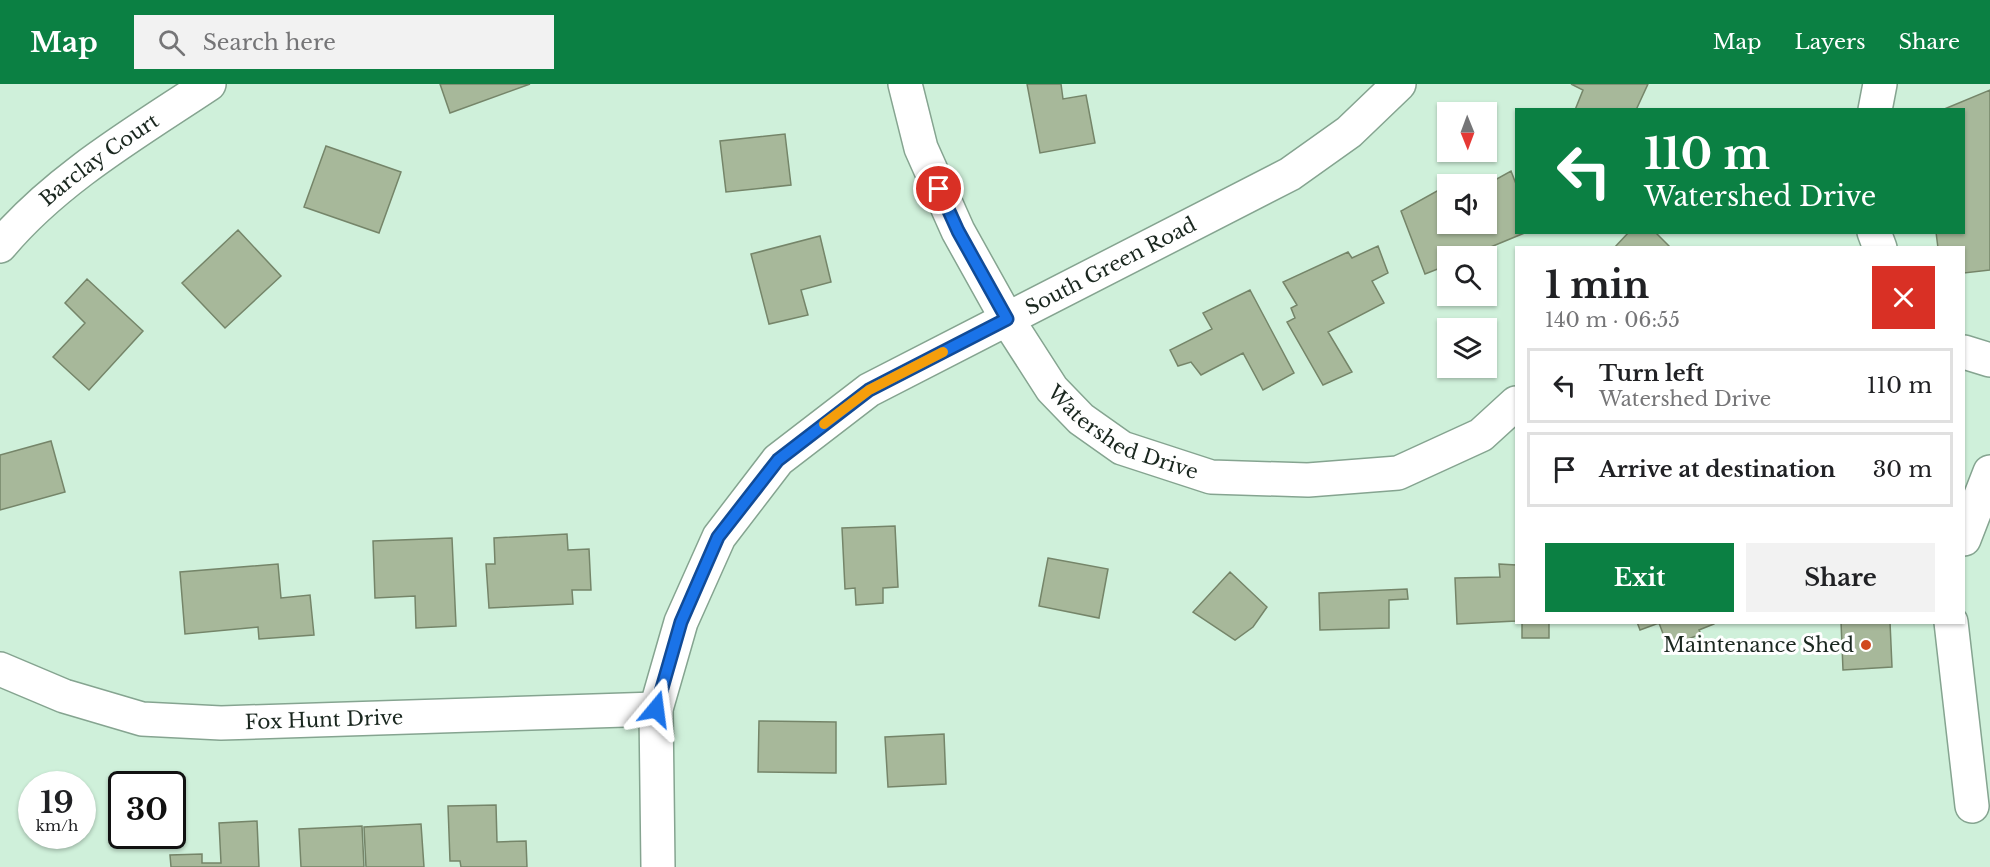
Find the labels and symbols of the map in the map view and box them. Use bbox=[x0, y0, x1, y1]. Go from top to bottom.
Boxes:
north arrow bbox=[1437, 102, 1497, 162]
street label: Barclay Court bbox=[35, 108, 163, 211]
pin bbox=[913, 163, 964, 214]
street label: South Green Road bbox=[1021, 212, 1200, 320]
street label: Watershed Drive bbox=[1042, 379, 1201, 484]
place label: Maintenance Shed bbox=[1663, 633, 1854, 657]
marker: Maintenance Shed bbox=[1859, 638, 1873, 652]
position arrow bbox=[624, 677, 688, 741]
street label: Fox Hunt Drive bbox=[244, 705, 404, 734]
speed limit sign: 30 bbox=[108, 771, 186, 849]

